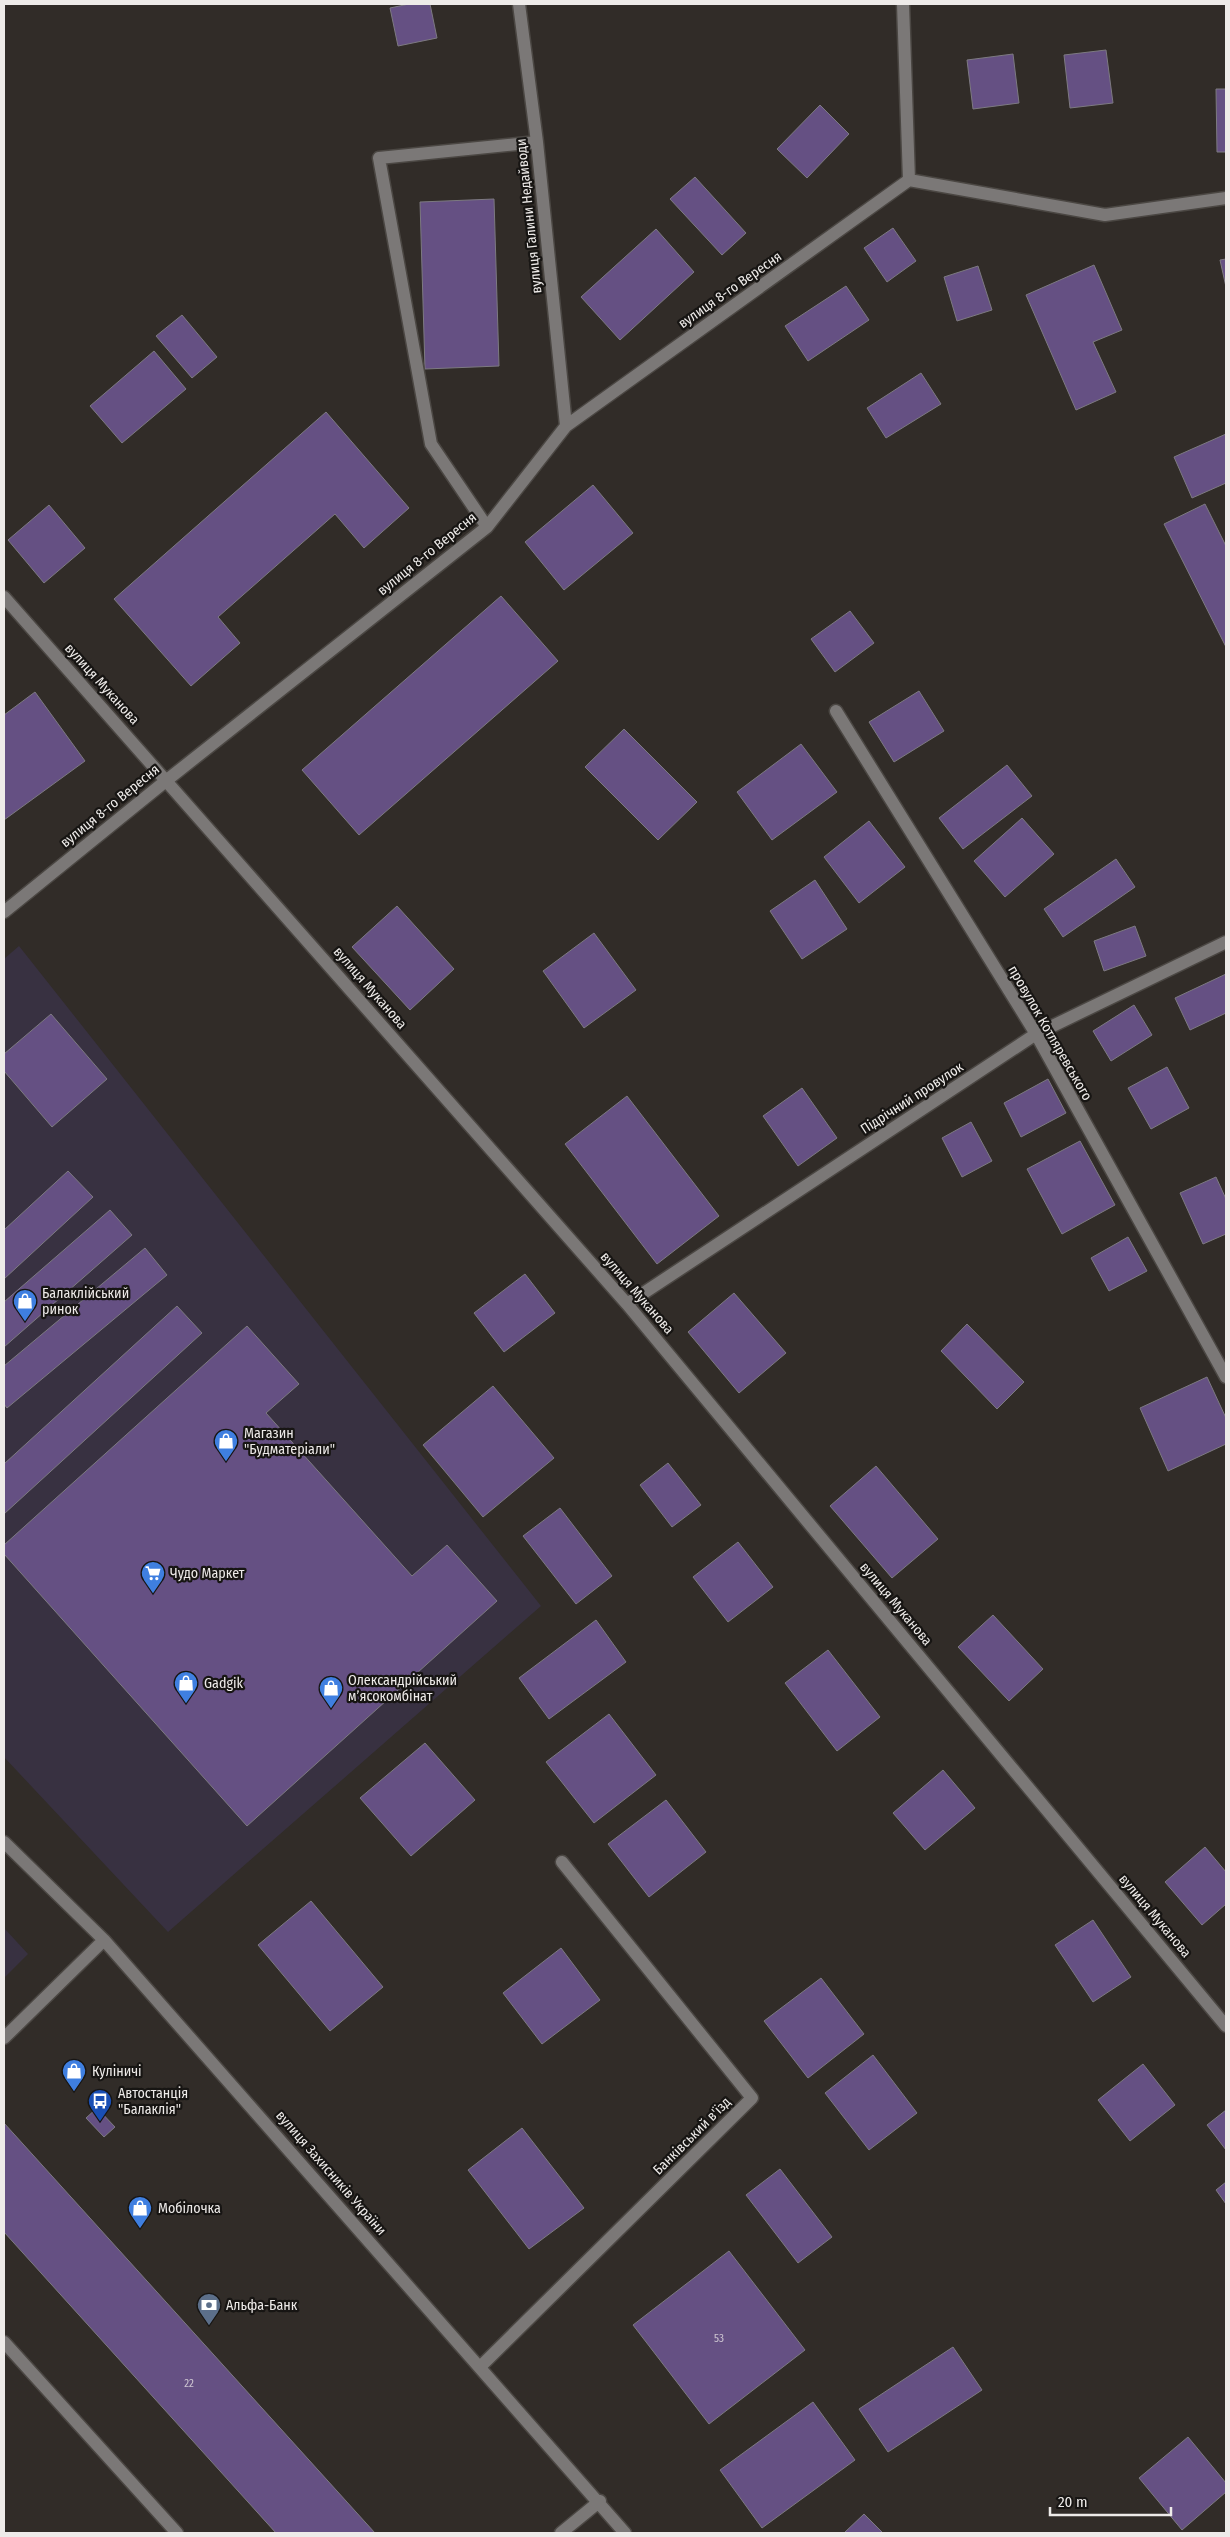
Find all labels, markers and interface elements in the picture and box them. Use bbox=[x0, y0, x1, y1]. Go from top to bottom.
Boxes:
street label: вулиця Галини Недайводи bbox=[512, 138, 546, 294]
street label: вулиця 8-го Вересня bbox=[675, 248, 785, 332]
street label: вулиця 8-го Вересня bbox=[374, 509, 480, 599]
street label: вулиця Муканова bbox=[61, 640, 143, 728]
street label: вулиця 8-го Вересня bbox=[57, 761, 163, 851]
street label: вулиця Муканова bbox=[330, 943, 410, 1033]
street label: провулок Котляревського bbox=[1004, 962, 1096, 1104]
street label: Підрічний провулок bbox=[857, 1058, 967, 1138]
street label: вулиця Муканова bbox=[597, 1248, 677, 1338]
place label: Балаклійський ринок bbox=[42, 1285, 129, 1318]
shop icon: Балаклійський ринок bbox=[12, 1288, 38, 1322]
place label: Магазин "Будматеріали" bbox=[244, 1425, 335, 1458]
shop icon: Магазин "Будматеріали" bbox=[213, 1428, 239, 1462]
street label: вулиця Муканова bbox=[856, 1559, 936, 1649]
supermarket icon: Чудо Маркет bbox=[140, 1560, 166, 1594]
place label: Чудо Маркет bbox=[170, 1565, 245, 1582]
shop icon: Gadgik bbox=[173, 1670, 199, 1704]
place label: Олександрійський мʼясокомбінат bbox=[348, 1672, 457, 1705]
place label: Gadgik bbox=[204, 1675, 243, 1692]
shop icon: Олександрійський мʼясокомбінат bbox=[318, 1675, 344, 1709]
street label: вулиця Муканова bbox=[1115, 1871, 1195, 1961]
shop icon: Куліничі bbox=[61, 2058, 87, 2092]
place label: Куліничі bbox=[92, 2063, 142, 2080]
place label: Автостанція "Балаклія" bbox=[118, 2085, 188, 2118]
bus stop icon: Автостанція "Балаклія" bbox=[87, 2088, 113, 2122]
street label: Банківський в'їзд bbox=[650, 2094, 734, 2178]
street label: вулиця Захисників України bbox=[272, 2107, 390, 2239]
shop icon: Мобілочка bbox=[127, 2195, 153, 2229]
place label: Мобілочка bbox=[158, 2200, 221, 2217]
bank icon: Альфа-Банк bbox=[196, 2292, 222, 2326]
place label: Альфа-Банк bbox=[226, 2297, 298, 2314]
house number: 53 bbox=[714, 2332, 724, 2345]
house number: 22 bbox=[184, 2377, 194, 2390]
scale bar bbox=[1050, 2484, 1171, 2516]
text: 20 m bbox=[1058, 2493, 1088, 2511]

